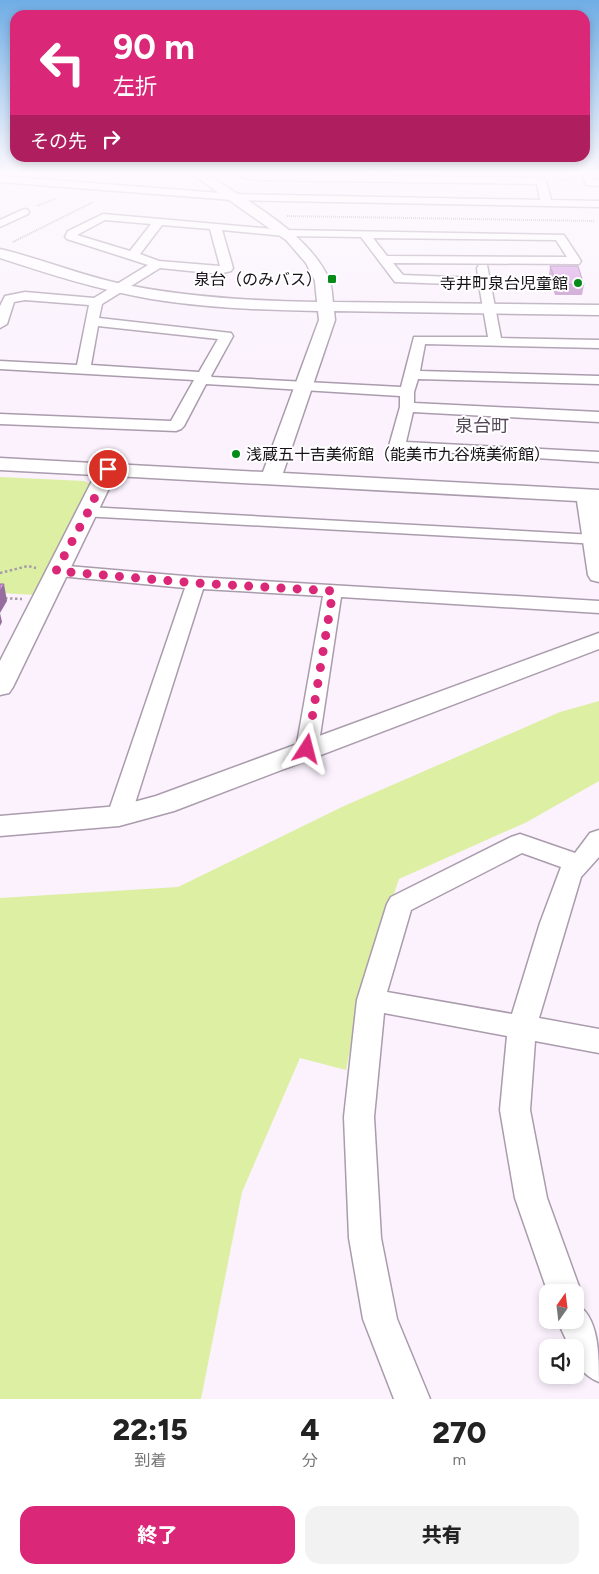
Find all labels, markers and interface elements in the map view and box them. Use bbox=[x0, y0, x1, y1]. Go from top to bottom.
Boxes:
text: 90 m bbox=[113, 26, 195, 68]
icon: left bbox=[30, 30, 95, 95]
text: 左折 bbox=[113, 73, 157, 100]
icon: right bbox=[97, 125, 125, 153]
text: その先 bbox=[30, 130, 87, 153]
place label: 泉台（のみバス） bbox=[194, 270, 322, 289]
marker: 泉台（のみバス） bbox=[326, 273, 338, 285]
place label: 寺井町泉台児童館 bbox=[440, 274, 568, 293]
marker: 寺井町泉台児童館 bbox=[572, 277, 584, 289]
district label: 泉台町 bbox=[455, 415, 509, 437]
place label: 浅蔵五十吉美術館（能美市九谷焼美術館） bbox=[246, 445, 550, 464]
pin bbox=[87, 448, 129, 490]
marker: 浅蔵五十吉美術館（能美市九谷焼美術館） bbox=[230, 448, 242, 460]
icon: arrive bbox=[94, 455, 122, 483]
position arrow bbox=[280, 722, 332, 774]
north arrow bbox=[539, 1284, 584, 1329]
map controls bbox=[539, 1284, 584, 1384]
button: sound bbox=[539, 1339, 584, 1384]
text: 22:15 bbox=[113, 1411, 188, 1448]
text: 4 bbox=[301, 1411, 320, 1448]
text: 270 bbox=[432, 1414, 486, 1451]
text: m bbox=[453, 1450, 466, 1469]
text: 到着 bbox=[134, 1451, 166, 1470]
text: 分 bbox=[302, 1451, 318, 1470]
button: 終了 bbox=[20, 1506, 295, 1564]
button: 共有 bbox=[305, 1506, 579, 1564]

